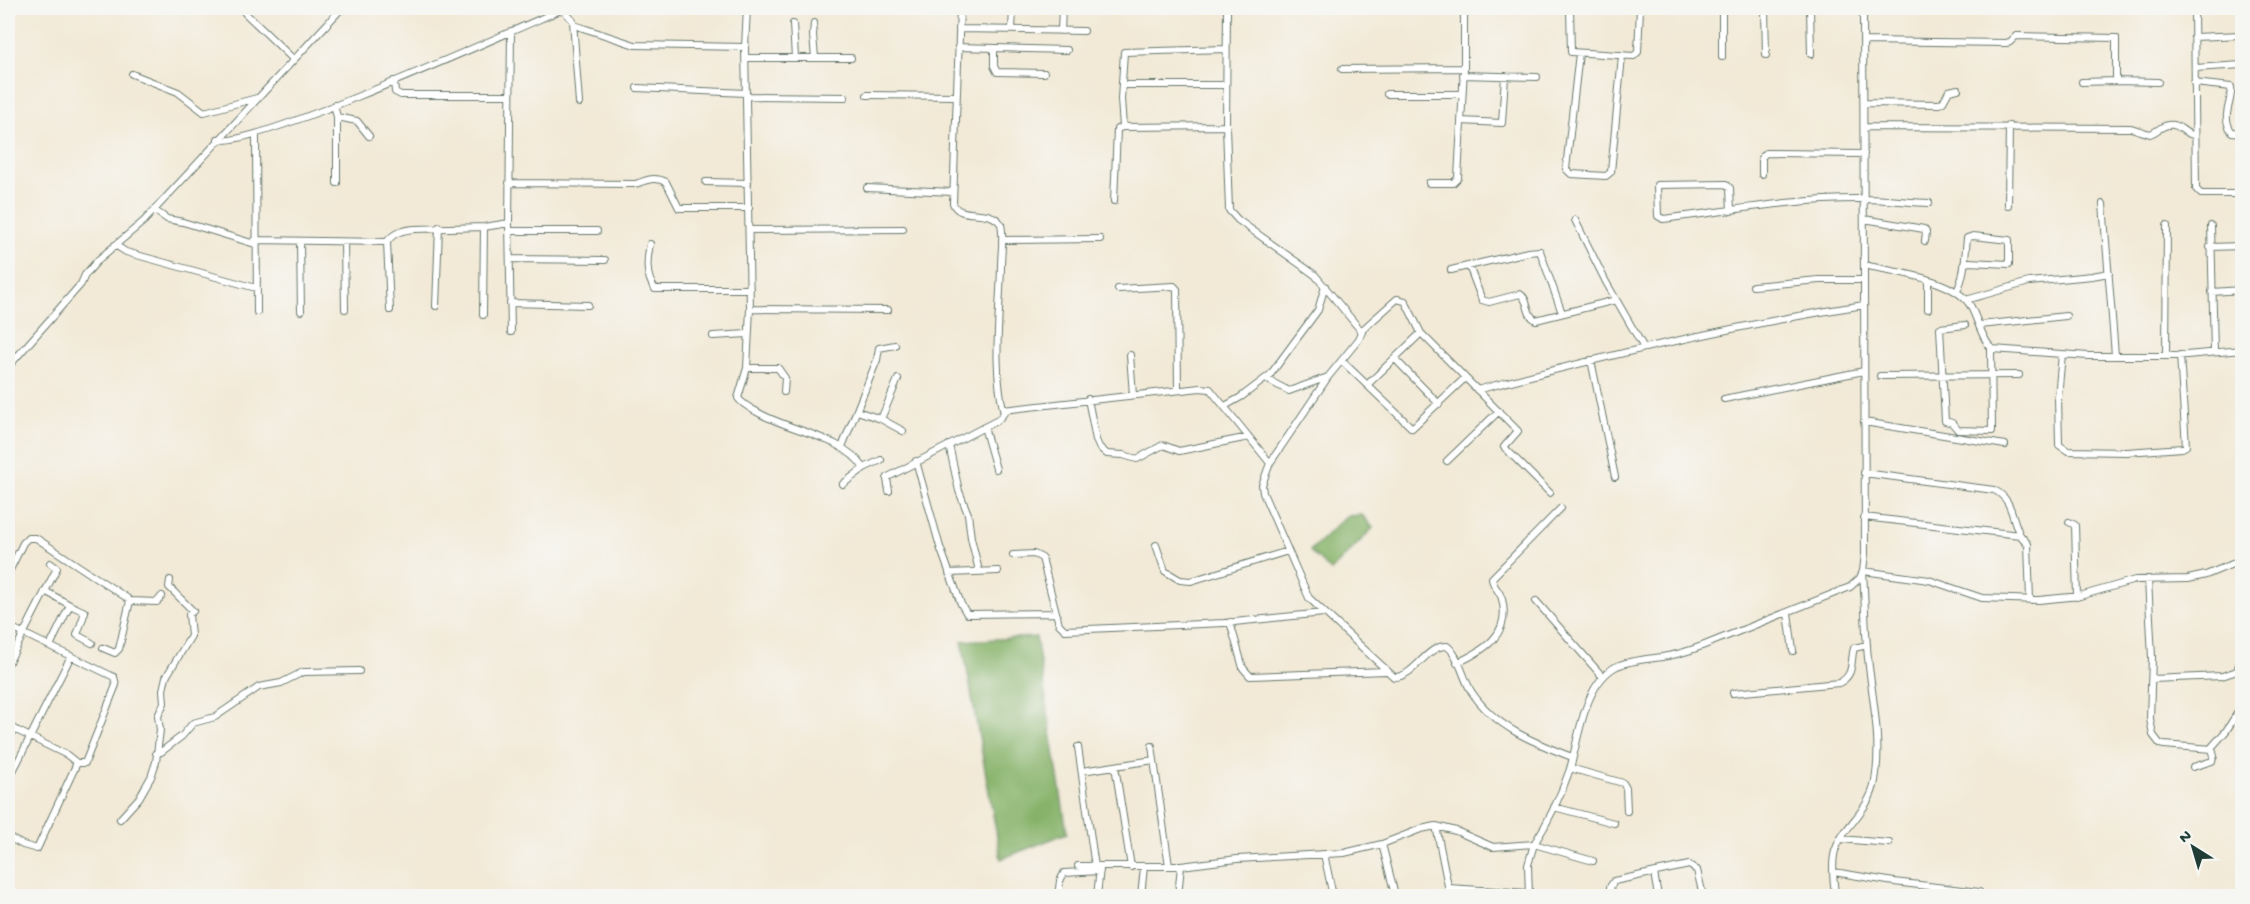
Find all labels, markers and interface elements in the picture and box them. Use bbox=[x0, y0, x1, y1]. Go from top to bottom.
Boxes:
north arrow bbox=[2163, 817, 2223, 877]
text: N bbox=[2176, 827, 2196, 849]

